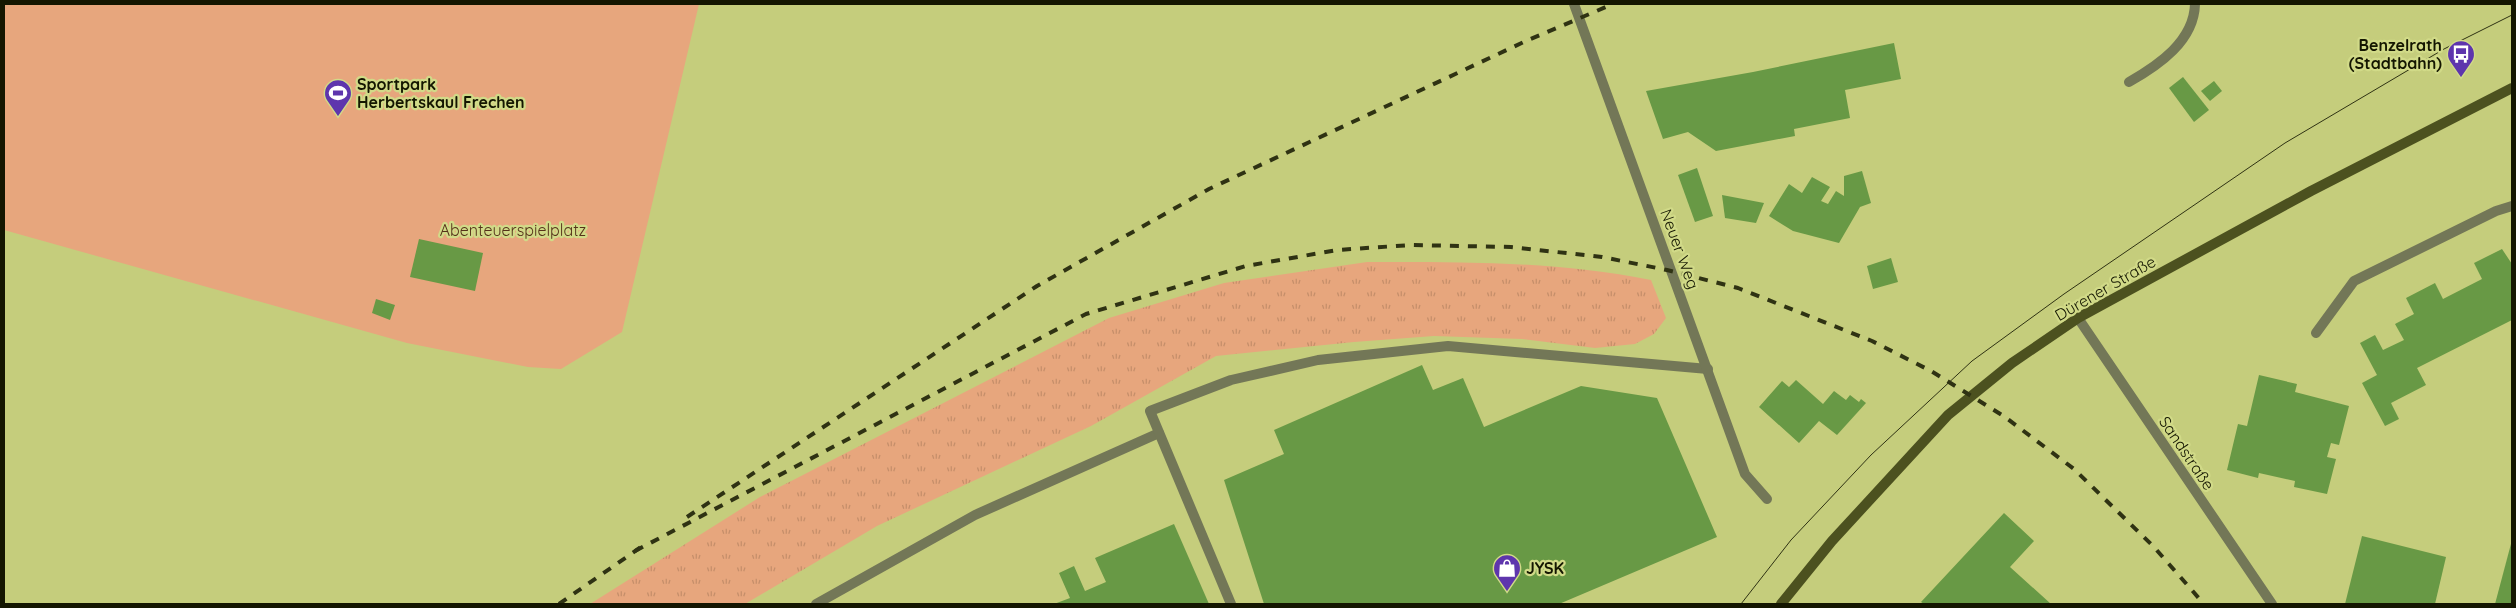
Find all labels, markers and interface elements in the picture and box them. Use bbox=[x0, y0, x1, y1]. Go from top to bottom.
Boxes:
place label: Benzelrath (Stadtbahn) bbox=[2349, 35, 2442, 73]
bus stop icon: Benzelrath (Stadtbahn) bbox=[2446, 39, 2476, 78]
place label: Sportpark Herbertskaul Frechen bbox=[357, 74, 525, 112]
sports icon: Sportpark Herbertskaul Frechen bbox=[323, 78, 353, 117]
street label: Neuer Weg bbox=[1656, 206, 1704, 292]
park label: Abenteuerspielplatz bbox=[440, 220, 586, 240]
street label: Dürener Straße bbox=[2051, 251, 2159, 325]
street label: Sandstraße bbox=[2155, 412, 2219, 494]
shop icon: JYSK bbox=[1492, 553, 1522, 592]
place label: JYSK bbox=[1526, 558, 1564, 578]

